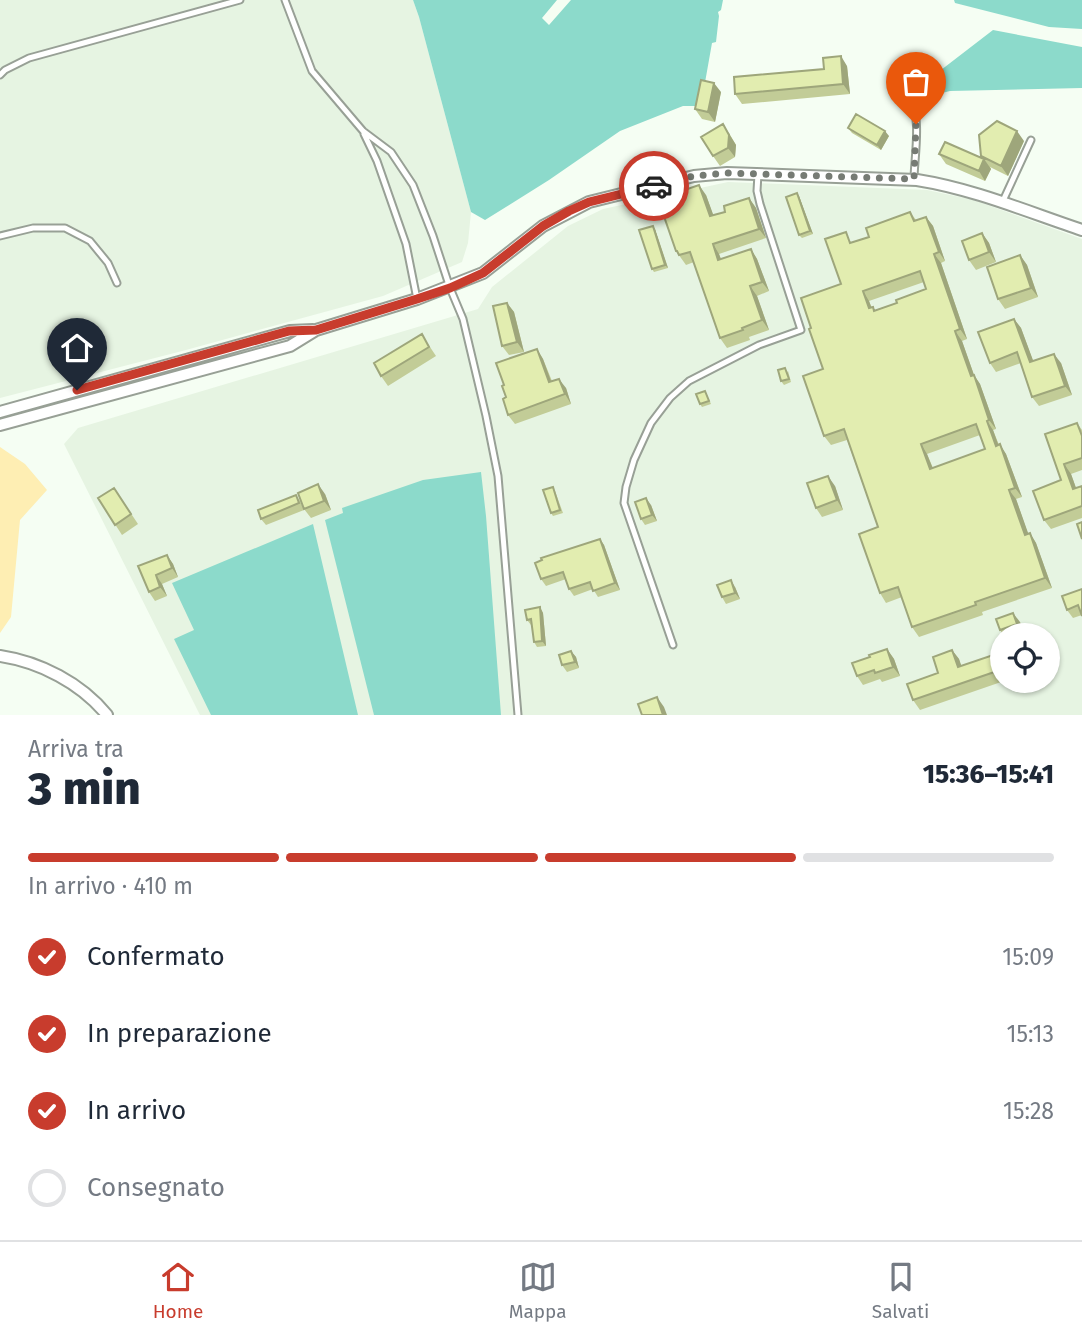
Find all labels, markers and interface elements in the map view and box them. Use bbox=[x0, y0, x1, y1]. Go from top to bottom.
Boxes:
pin bbox=[886, 52, 946, 124]
icon: bag bbox=[897, 63, 935, 101]
courier bbox=[619, 151, 689, 221]
icon: car bbox=[635, 167, 673, 205]
pin bbox=[47, 318, 107, 390]
icon: home bbox=[58, 329, 96, 367]
map controls bbox=[990, 623, 1060, 693]
button: locate bbox=[990, 623, 1060, 693]
text: Arriva tra bbox=[28, 735, 124, 763]
text: 15:36–15:41 bbox=[923, 759, 1054, 790]
text: 3 min bbox=[28, 761, 141, 816]
text: In arrivo · 410 m bbox=[28, 872, 193, 900]
icon: check bbox=[28, 938, 66, 976]
text: Confermato bbox=[87, 941, 225, 972]
text: 15:09 bbox=[1002, 943, 1054, 971]
icon: check bbox=[28, 1015, 66, 1053]
text: In preparazione bbox=[87, 1018, 272, 1049]
text: 15:13 bbox=[1006, 1020, 1054, 1048]
icon: check bbox=[28, 1092, 66, 1130]
text: In arrivo bbox=[87, 1095, 186, 1126]
text: 15:28 bbox=[1003, 1097, 1054, 1125]
text: Consegnato bbox=[87, 1172, 225, 1203]
tab: Home bbox=[153, 1258, 203, 1323]
tab: Mappa bbox=[509, 1258, 566, 1323]
tab: Salvati bbox=[872, 1258, 929, 1323]

